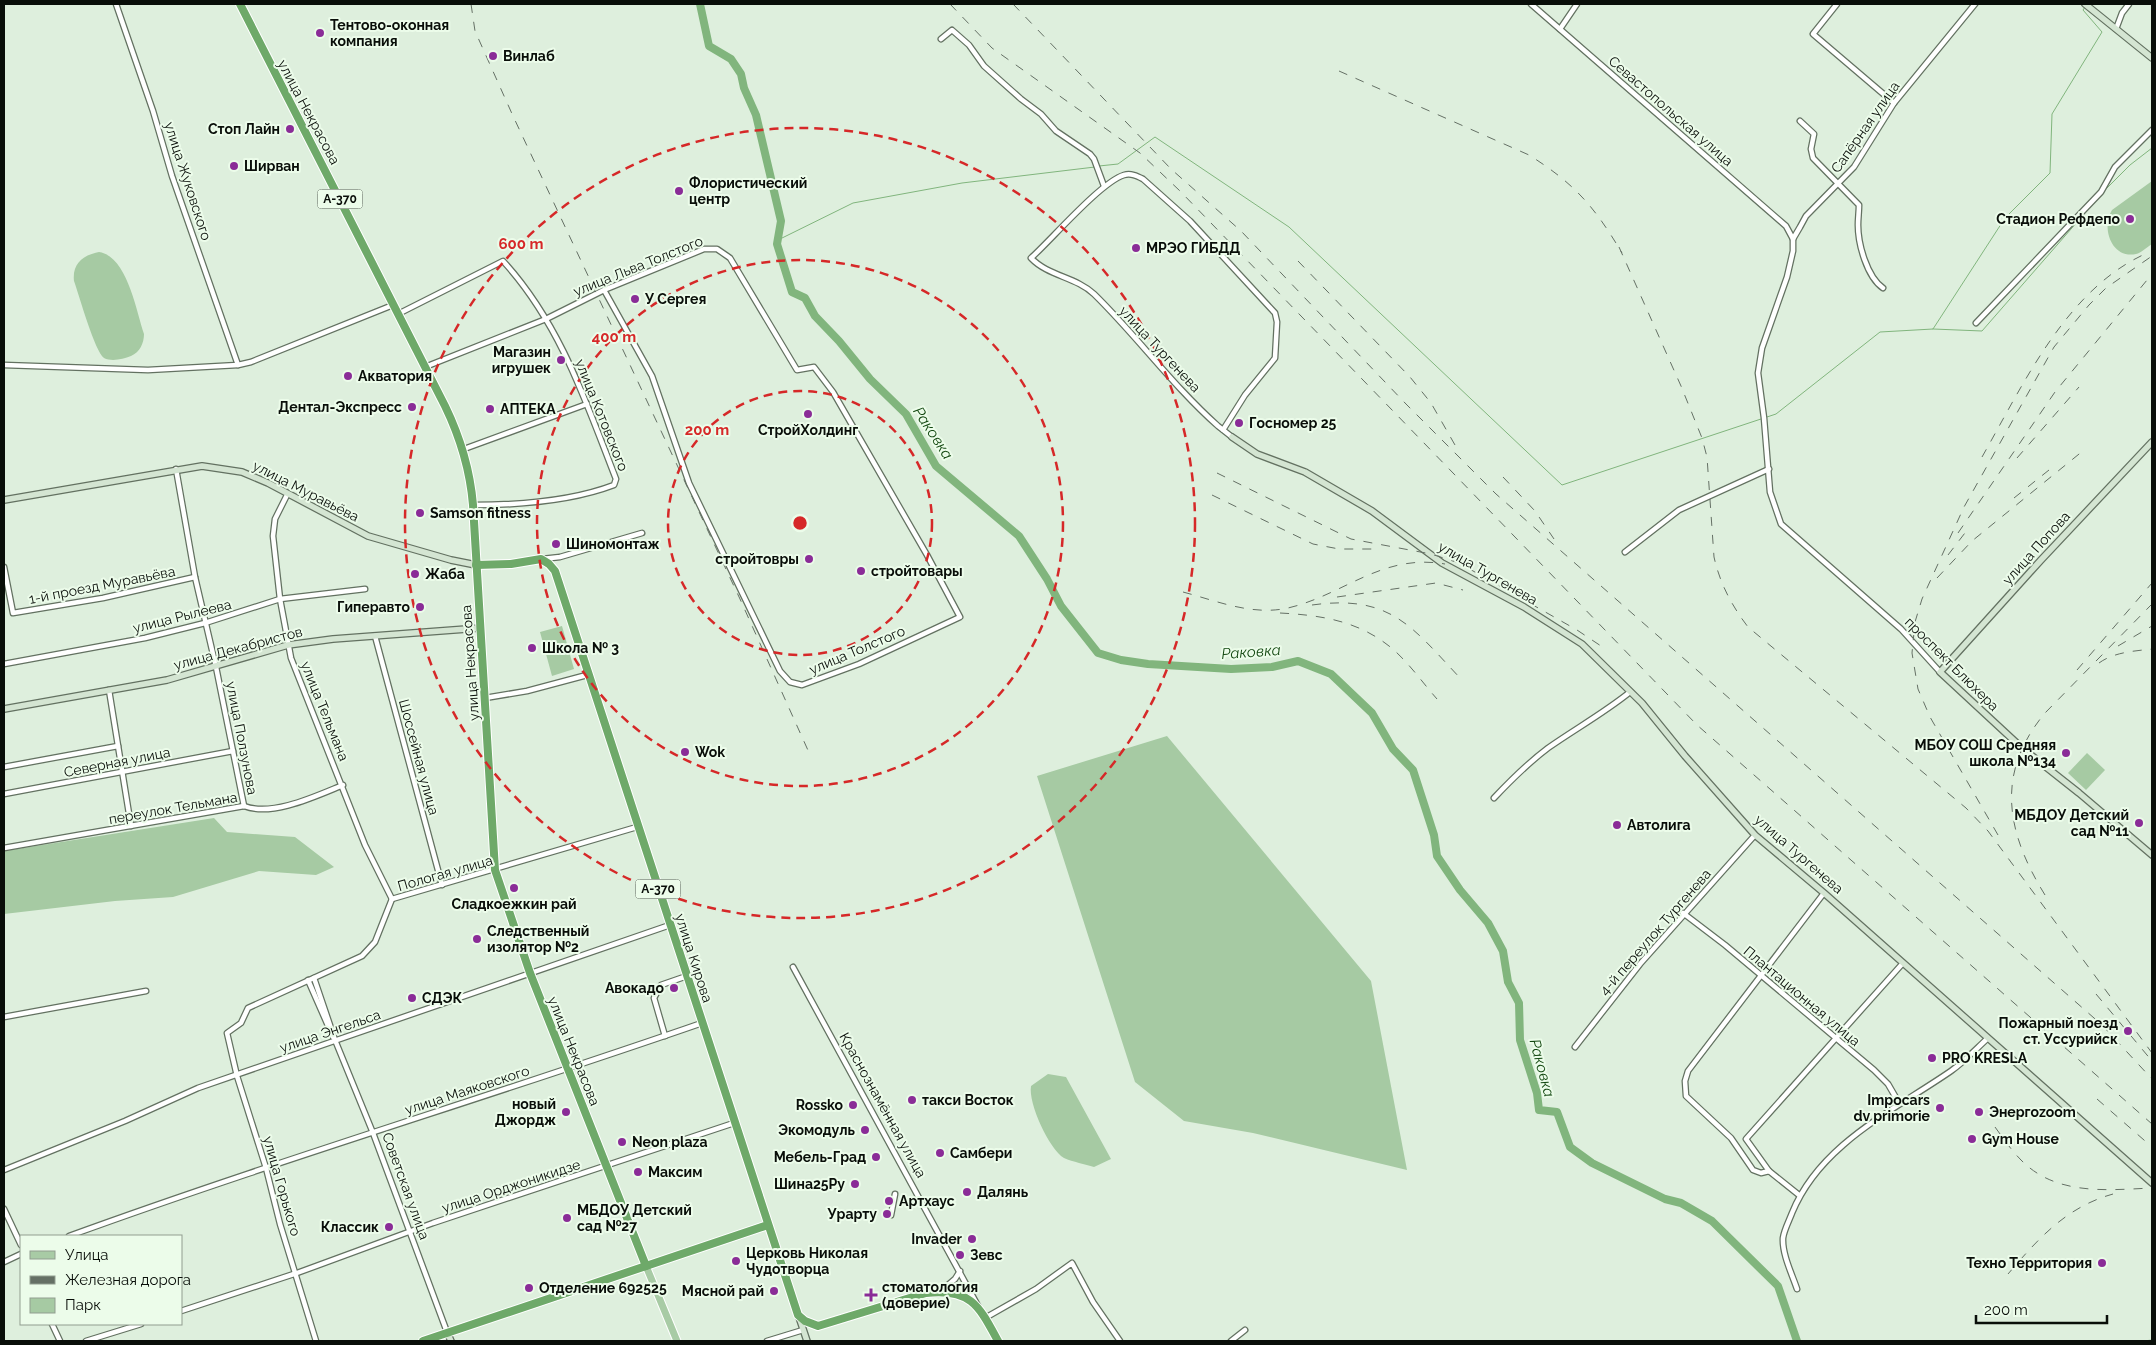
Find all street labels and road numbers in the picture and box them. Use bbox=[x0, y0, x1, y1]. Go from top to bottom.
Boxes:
street label: Севастопольская улица bbox=[1606, 53, 1736, 169]
street label: улица Некрасова bbox=[275, 57, 343, 167]
street label: Сапёрная улица bbox=[1828, 78, 1902, 176]
street label: улица Жуковского bbox=[161, 120, 215, 242]
road number: А-370 bbox=[318, 190, 362, 208]
street label: улица Льва Толстого bbox=[571, 233, 705, 299]
street label: улица Тургенева bbox=[1116, 303, 1204, 395]
street label: улица Котовского bbox=[572, 357, 632, 473]
street label: улица Муравьёва bbox=[250, 457, 362, 525]
street label: улица Попова bbox=[1999, 508, 2073, 588]
street label: улица Тургенева bbox=[1436, 538, 1540, 608]
street label: 1-й проезд Муравьёва bbox=[28, 563, 176, 607]
street label: улица Рылеева bbox=[131, 596, 233, 636]
street label: улица Некрасова bbox=[458, 604, 482, 722]
street label: проспект Блюхера bbox=[1902, 614, 2002, 714]
street label: улица Декабристов bbox=[172, 623, 304, 673]
street label: улица Толстого bbox=[807, 623, 907, 677]
street label: улица Тельмана bbox=[298, 659, 352, 763]
street label: улица Ползунова bbox=[223, 680, 261, 796]
street label: Шоссейная улица bbox=[396, 697, 442, 817]
street label: Северная улица bbox=[62, 744, 172, 780]
street label: переулок Тельмана bbox=[107, 789, 239, 827]
street label: улица Тургенева bbox=[1752, 811, 1846, 897]
street label: Пологая улица bbox=[396, 852, 494, 894]
street label: 4-й переулок Тургенева bbox=[1596, 866, 1714, 998]
road number: А-370 bbox=[636, 880, 680, 899]
street label: улица Кирова bbox=[672, 912, 716, 1004]
street label: Плантационная улица bbox=[1741, 943, 1863, 1049]
street label: улица Некрасова bbox=[545, 994, 603, 1108]
street label: улица Энгельса bbox=[278, 1006, 382, 1056]
street label: Краснознамённая улица bbox=[836, 1030, 930, 1180]
street label: улица Маяковского bbox=[403, 1062, 531, 1118]
street label: Советская улица bbox=[379, 1130, 433, 1242]
street label: улица Горького bbox=[260, 1134, 304, 1238]
street label: улица Орджоникидзе bbox=[440, 1156, 582, 1216]

